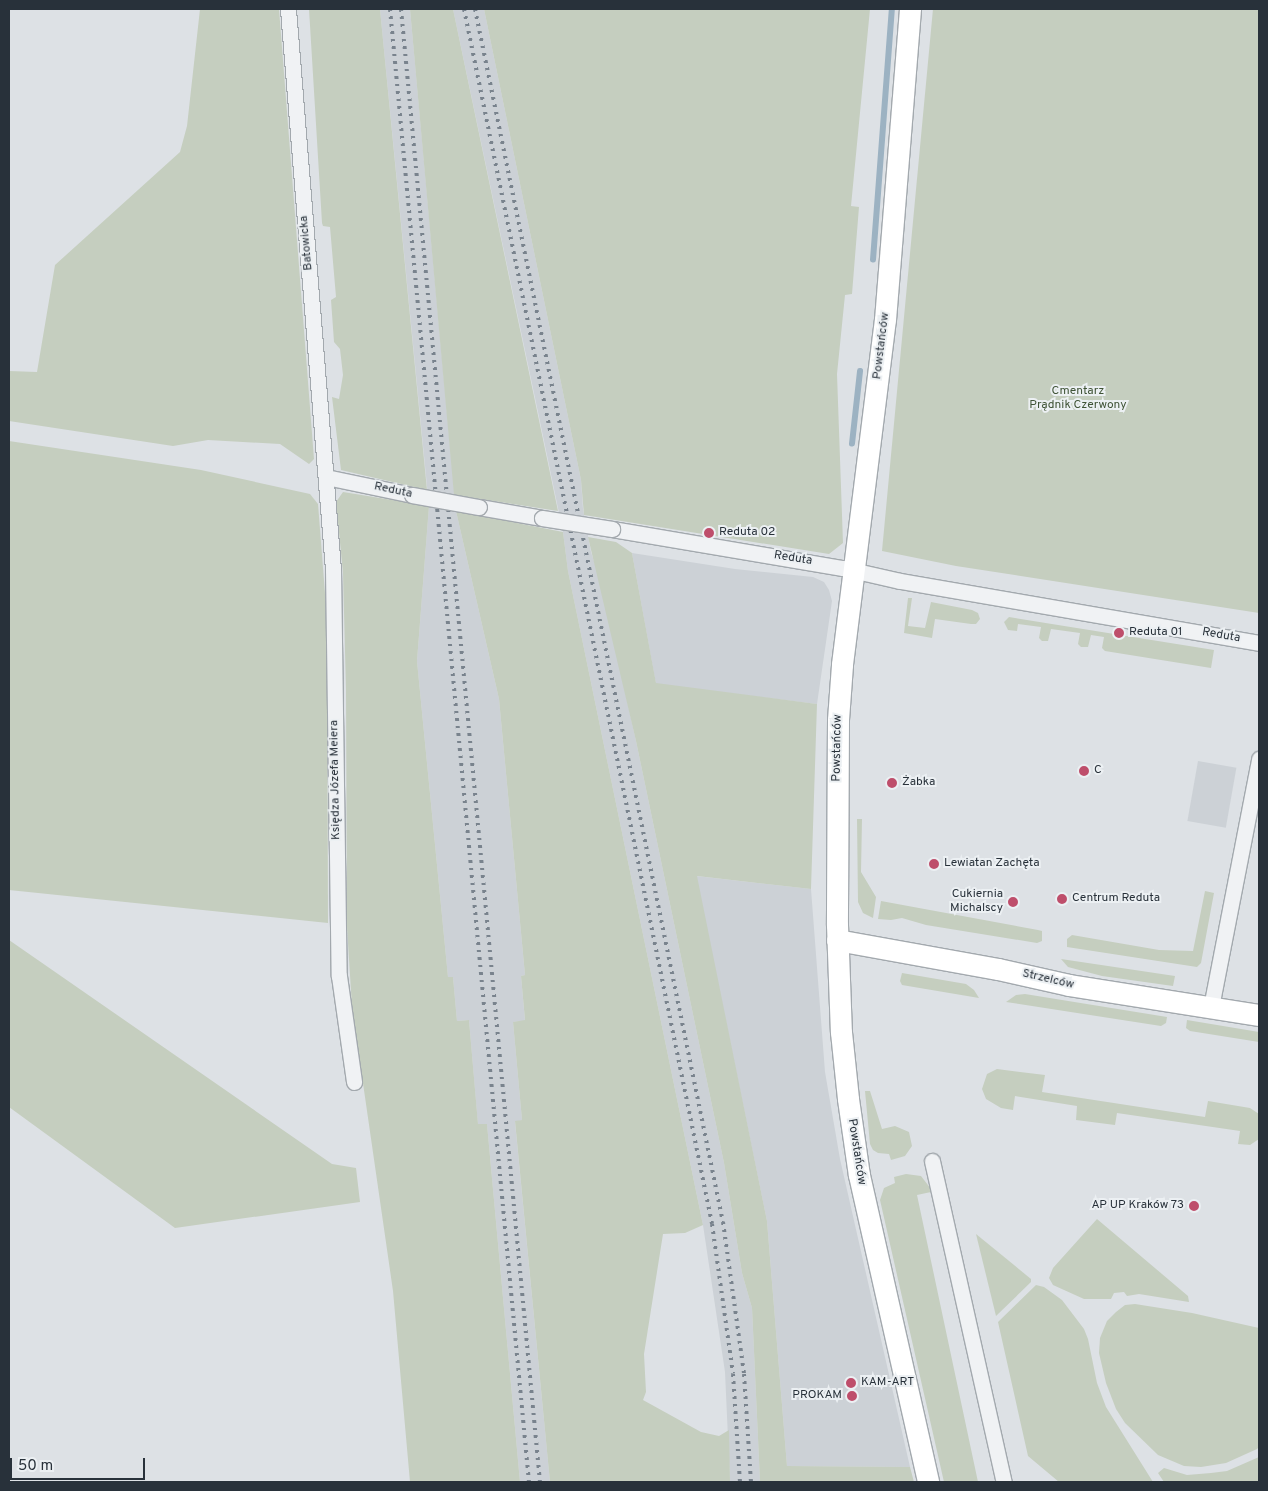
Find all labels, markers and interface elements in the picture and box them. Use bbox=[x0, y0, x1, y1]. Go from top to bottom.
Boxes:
street label: Batowicka bbox=[297, 215, 317, 271]
street label: Powstańców bbox=[871, 312, 893, 380]
park label: Cmentarz Prądnik Czerwony bbox=[1029, 385, 1127, 413]
street label: Reduta bbox=[373, 480, 413, 502]
place label: Reduta 02 bbox=[719, 526, 775, 540]
marker: Reduta 02 bbox=[703, 527, 715, 539]
street label: Reduta bbox=[773, 549, 813, 569]
place label: Reduta 01 bbox=[1129, 626, 1183, 640]
street label: Reduta bbox=[1201, 626, 1241, 646]
marker: Reduta 01 bbox=[1113, 627, 1125, 639]
street label: Powstańców bbox=[830, 714, 846, 782]
street label: Księdza Józefa Meiera bbox=[328, 720, 344, 840]
place label: C bbox=[1094, 764, 1102, 778]
marker: C bbox=[1078, 765, 1090, 777]
place label: Żabka bbox=[902, 776, 935, 790]
marker: Żabka bbox=[886, 777, 898, 789]
place label: Lewiatan Zachęta bbox=[944, 857, 1040, 871]
marker: Lewiatan Zachęta bbox=[928, 858, 940, 870]
place label: Cukiernia Michalscy bbox=[950, 888, 1003, 916]
place label: Centrum Reduta bbox=[1072, 892, 1160, 906]
marker: Centrum Reduta bbox=[1056, 893, 1068, 905]
marker: Cukiernia Michalscy bbox=[1007, 896, 1019, 908]
street label: Strzelców bbox=[1021, 967, 1075, 993]
street label: Powstańców bbox=[844, 1118, 868, 1186]
place label: AP UP Kraków 73 bbox=[1091, 1199, 1184, 1213]
marker: AP UP Kraków 73 bbox=[1188, 1200, 1200, 1212]
place label: KAM-ART bbox=[861, 1376, 914, 1390]
marker: KAM-ART bbox=[845, 1377, 857, 1389]
place label: PROKAM bbox=[792, 1389, 842, 1403]
marker: PROKAM bbox=[846, 1390, 858, 1402]
scale bar bbox=[12, 1448, 148, 1480]
text: 50 m bbox=[18, 1457, 53, 1476]

